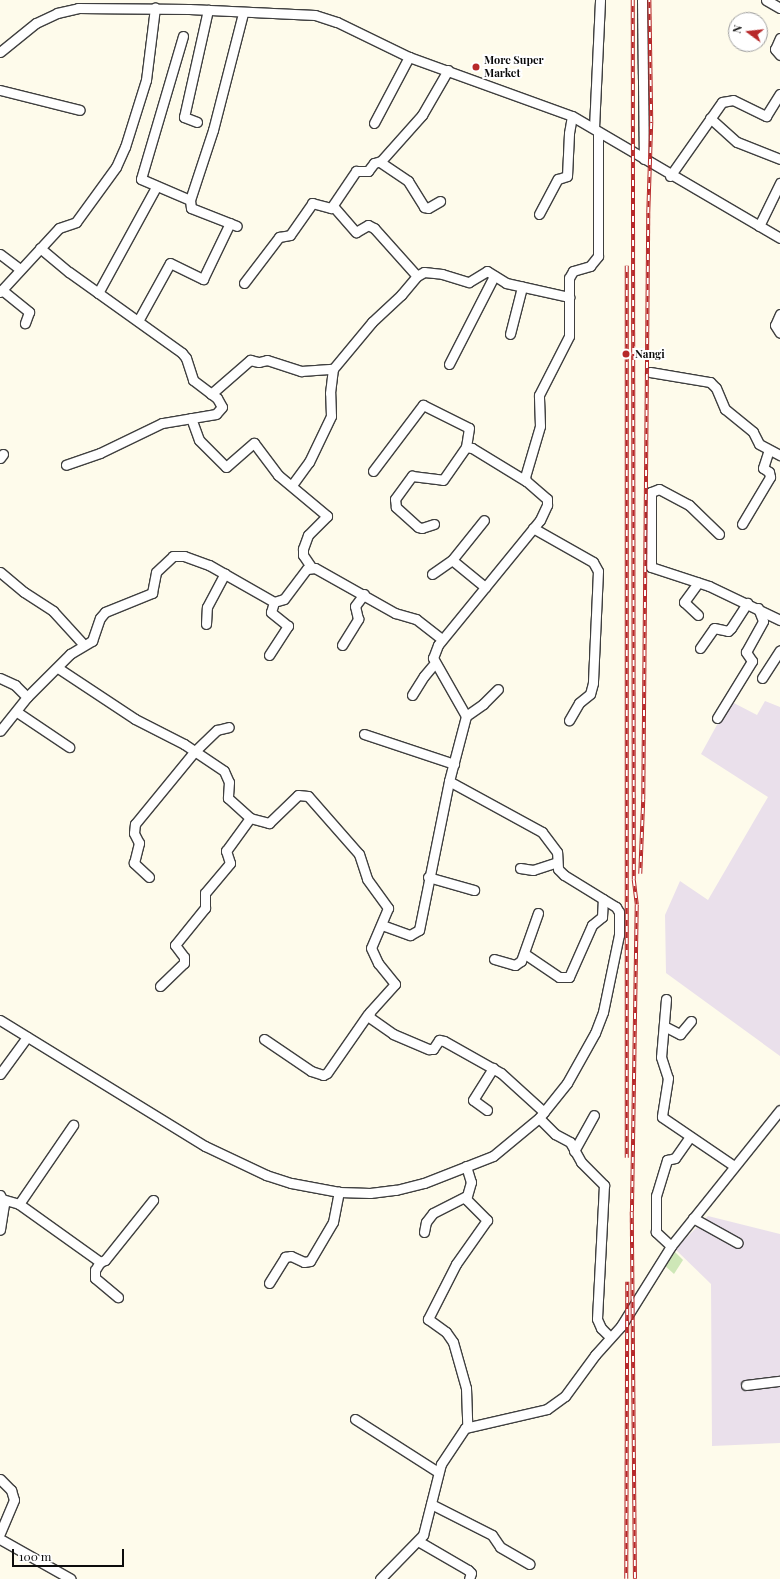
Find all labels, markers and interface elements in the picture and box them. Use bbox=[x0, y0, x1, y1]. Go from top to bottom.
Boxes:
north arrow bbox=[728, 12, 768, 52]
text: N bbox=[729, 23, 745, 35]
place label: More Super Market bbox=[484, 54, 544, 80]
marker: More Super Market bbox=[471, 62, 481, 72]
place label: Nangi bbox=[635, 347, 665, 361]
marker: Nangi bbox=[620, 348, 632, 360]
scale bar bbox=[14, 1541, 126, 1567]
text: 100 m bbox=[19, 1548, 51, 1564]

